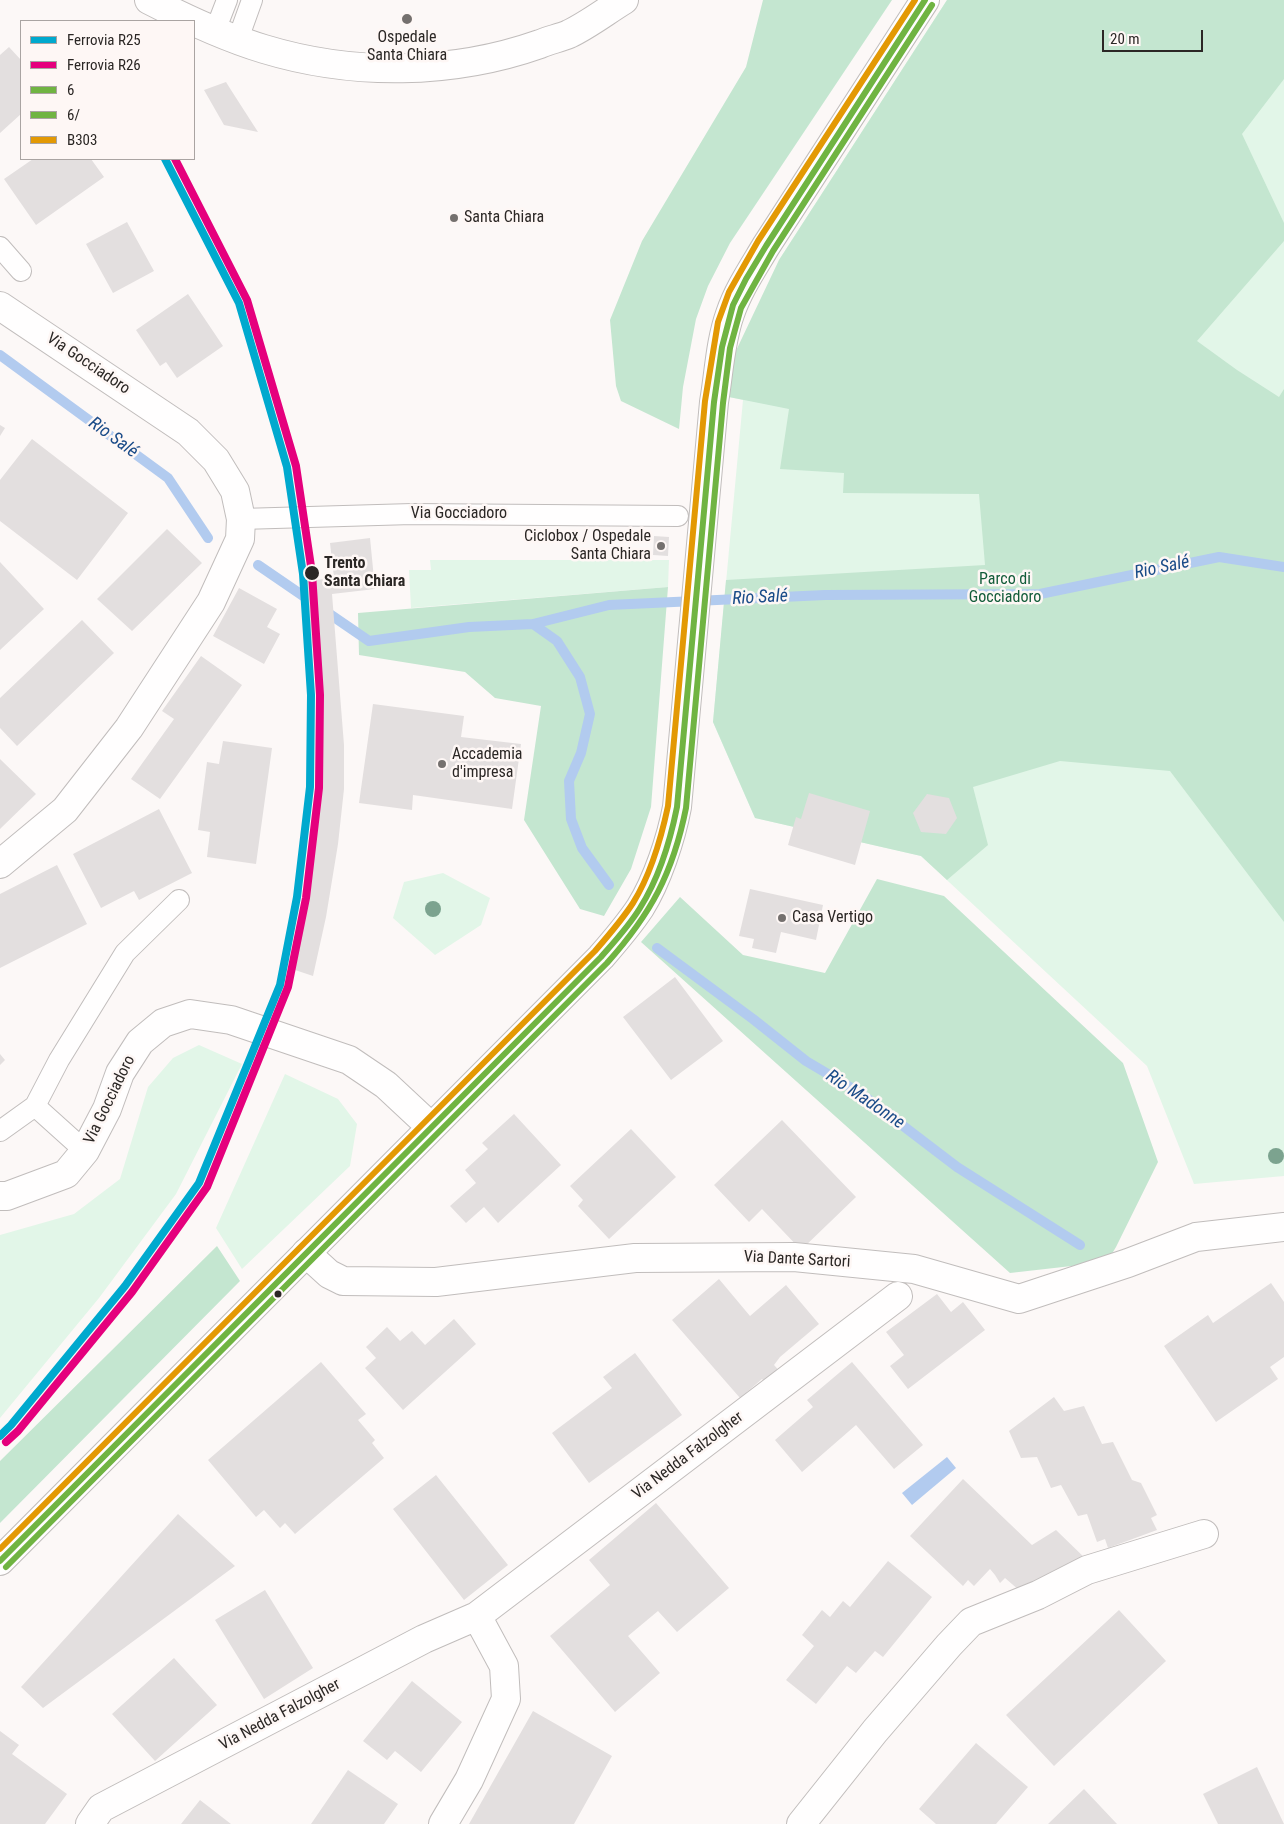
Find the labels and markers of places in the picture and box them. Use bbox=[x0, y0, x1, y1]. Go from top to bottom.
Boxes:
marker: Ospedale Santa Chiara bbox=[400, 12, 414, 26]
place label: Ospedale Santa Chiara bbox=[367, 28, 447, 66]
place label: Santa Chiara bbox=[464, 208, 544, 228]
marker: Santa Chiara bbox=[448, 212, 460, 224]
place label: Ciclobox / Ospedale Santa Chiara bbox=[524, 527, 651, 565]
marker: Ciclobox / Ospedale Santa Chiara bbox=[655, 540, 667, 552]
place label: Trento Santa Chiara bbox=[324, 554, 405, 592]
marker: Trento Santa Chiara bbox=[303, 564, 321, 582]
place label: Accademia d'impresa bbox=[452, 745, 522, 783]
marker: Accademia d'impresa bbox=[436, 758, 448, 770]
place label: Casa Vertigo bbox=[792, 908, 873, 928]
marker: Casa Vertigo bbox=[776, 912, 788, 924]
unlabelled marker bbox=[273, 1289, 283, 1299]

